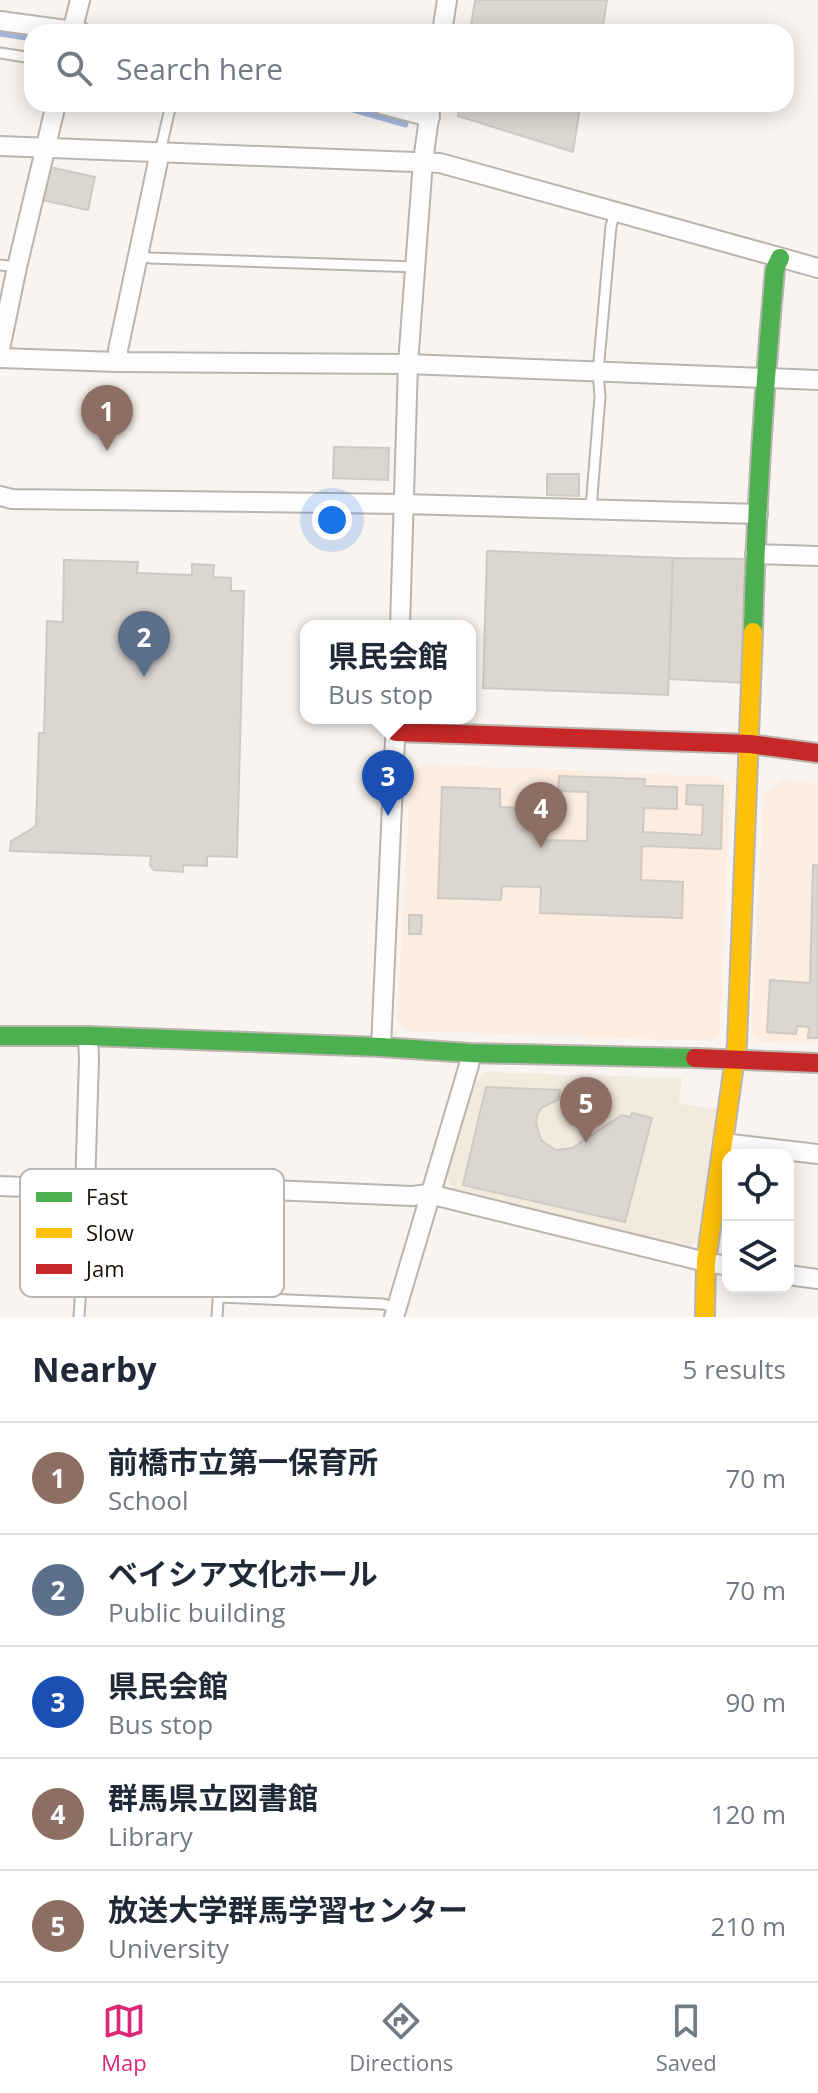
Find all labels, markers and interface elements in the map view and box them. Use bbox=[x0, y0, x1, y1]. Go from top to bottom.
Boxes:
search box bbox=[24, 24, 794, 112]
icon: search bbox=[52, 46, 96, 90]
text: Search here bbox=[116, 48, 283, 89]
pin: 1 bbox=[81, 385, 133, 451]
your location bbox=[312, 500, 352, 540]
pin: 2 bbox=[118, 611, 170, 677]
popup bbox=[300, 620, 476, 724]
text: 県民会館 bbox=[328, 635, 448, 676]
text: Bus stop bbox=[328, 676, 433, 712]
pin: 3 bbox=[362, 750, 414, 816]
pin: 4 bbox=[515, 782, 567, 848]
pin: 5 bbox=[560, 1077, 612, 1143]
map controls bbox=[722, 1149, 794, 1293]
button: locate bbox=[722, 1149, 794, 1221]
legend bbox=[20, 1169, 284, 1297]
text: Fast bbox=[86, 1181, 128, 1211]
text: Slow bbox=[86, 1217, 134, 1247]
button: layers bbox=[722, 1221, 794, 1293]
text: Jam bbox=[84, 1253, 125, 1283]
text: Nearby bbox=[32, 1346, 157, 1392]
text: 5 results bbox=[683, 1351, 786, 1387]
text: 前橋市立第一保育所 bbox=[108, 1441, 378, 1482]
text: 1 bbox=[51, 1460, 65, 1496]
text: 70 m bbox=[725, 1460, 786, 1496]
text: School bbox=[108, 1482, 189, 1518]
text: ベイシア文化ホール bbox=[108, 1553, 378, 1594]
text: 2 bbox=[51, 1572, 65, 1608]
text: 70 m bbox=[725, 1572, 786, 1608]
text: Public building bbox=[108, 1594, 285, 1630]
text: 県民会館 bbox=[108, 1665, 228, 1706]
text: 3 bbox=[51, 1684, 65, 1720]
text: 90 m bbox=[725, 1684, 786, 1720]
text: Bus stop bbox=[108, 1706, 213, 1742]
text: 群馬県立図書館 bbox=[108, 1777, 318, 1818]
text: 4 bbox=[51, 1796, 65, 1832]
text: 120 m bbox=[711, 1796, 786, 1832]
text: Library bbox=[108, 1818, 193, 1854]
text: 放送大学群馬学習センター bbox=[108, 1889, 468, 1930]
text: 5 bbox=[51, 1908, 65, 1944]
text: 210 m bbox=[711, 1908, 786, 1944]
text: University bbox=[108, 1930, 229, 1966]
tab: Map bbox=[101, 1999, 147, 2077]
tab: Directions bbox=[349, 1999, 453, 2077]
tab: Saved bbox=[656, 1999, 717, 2077]

